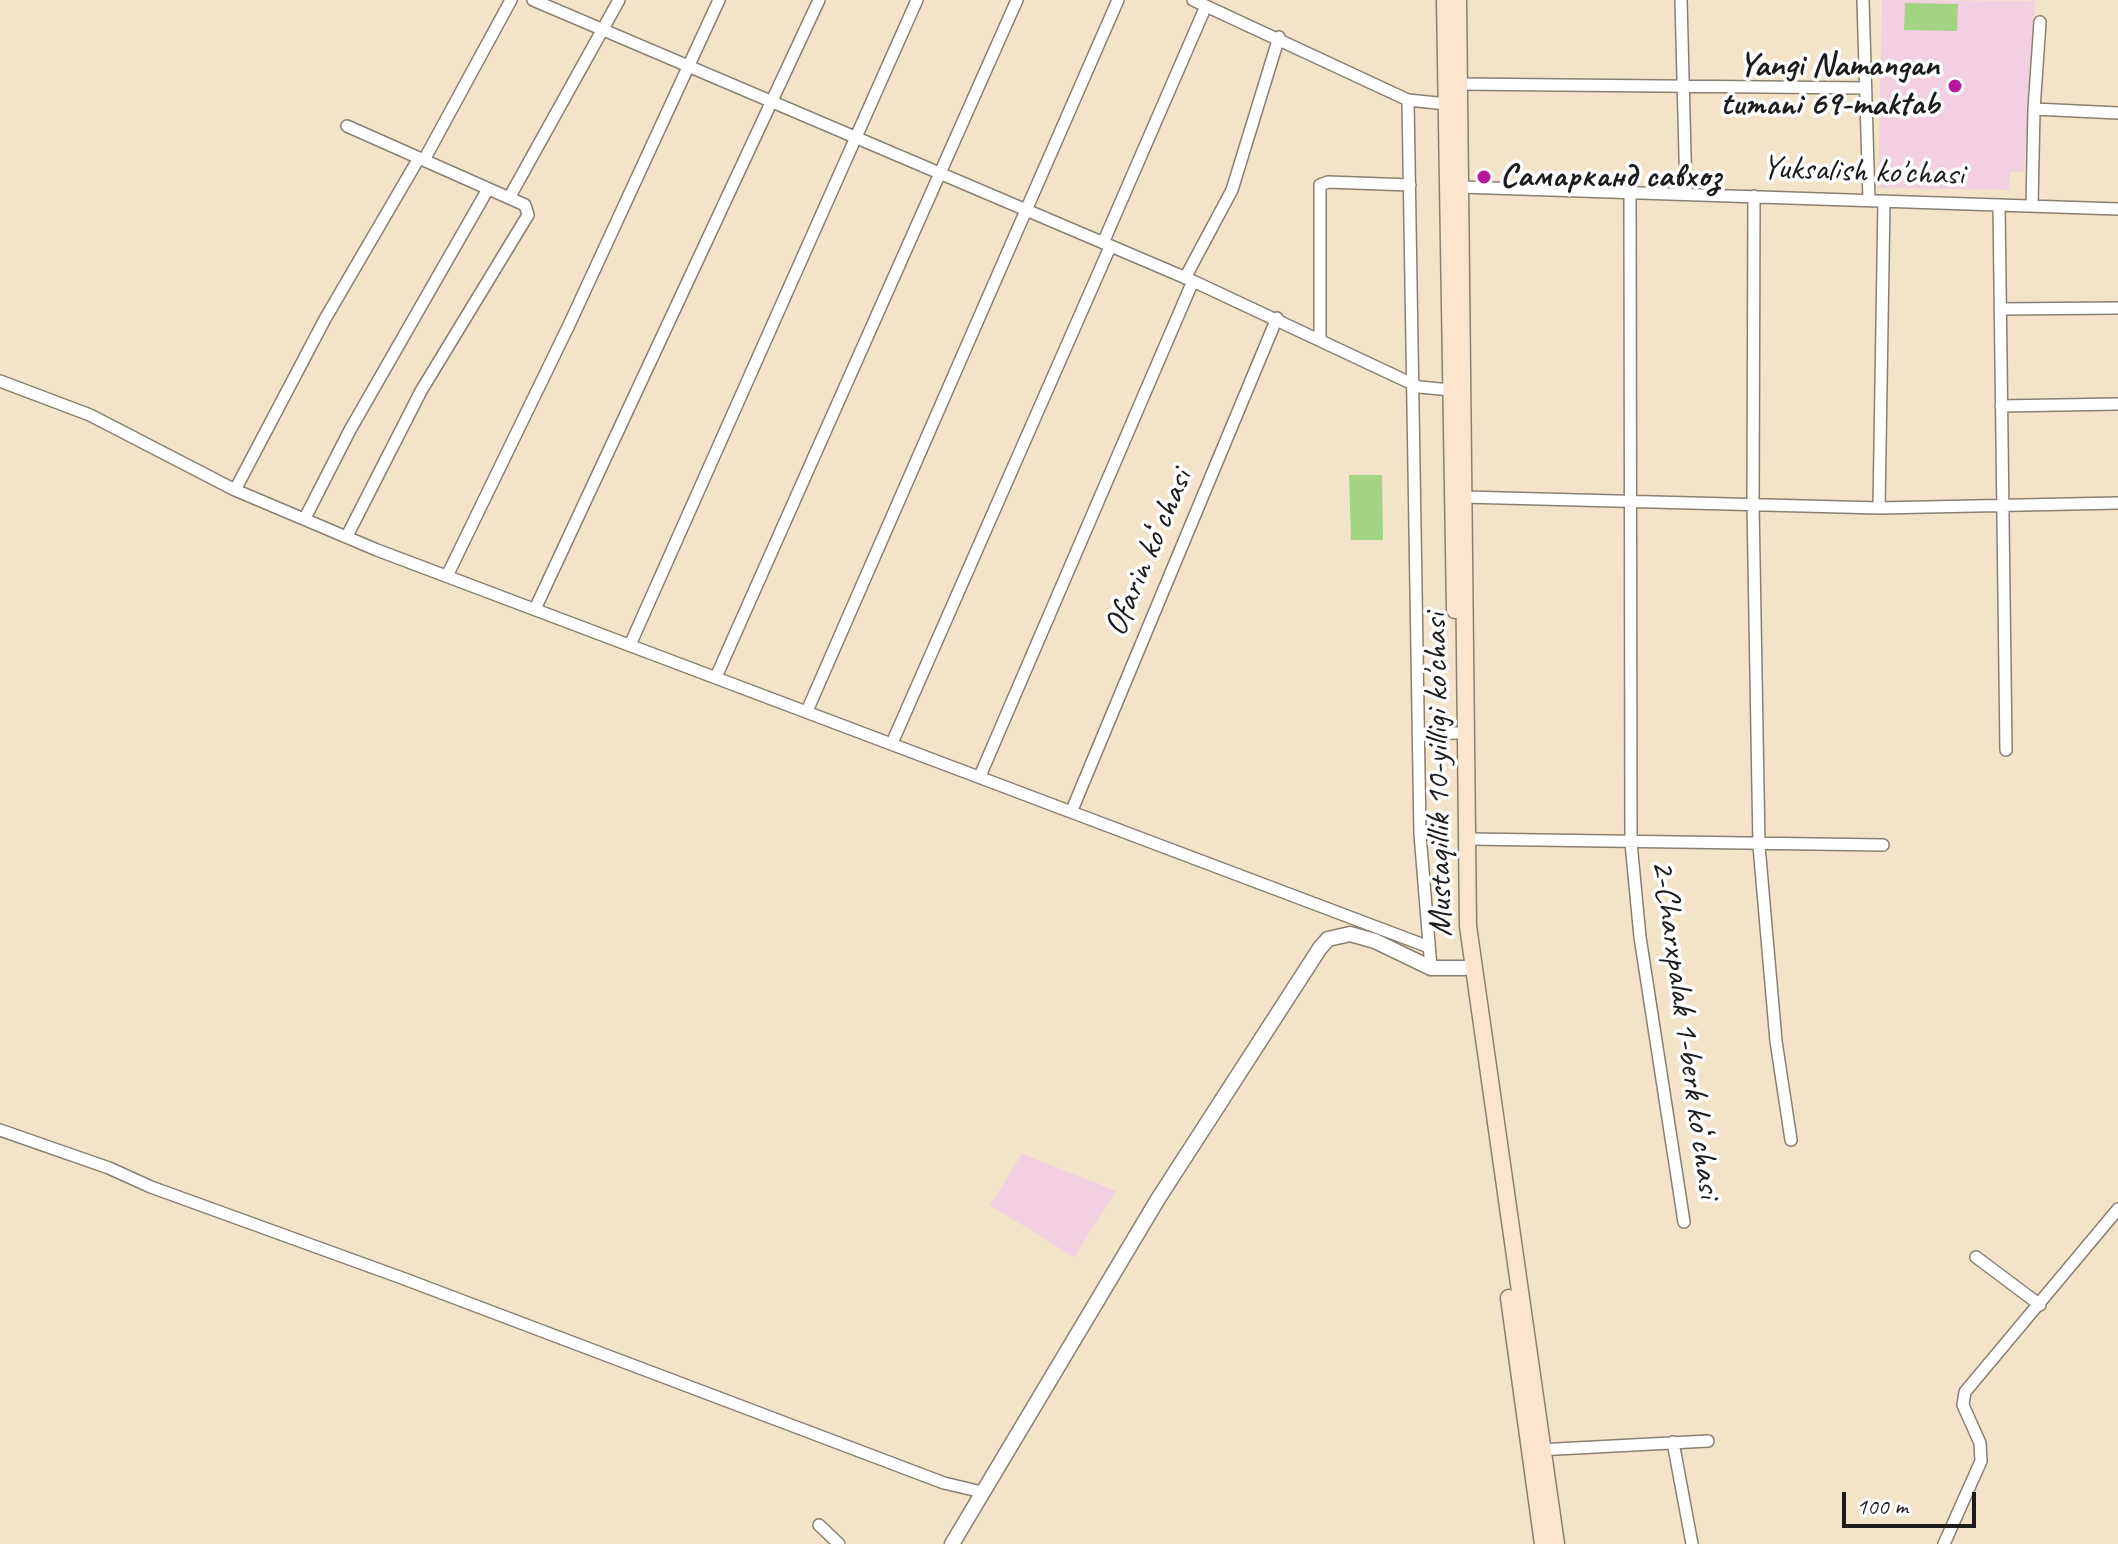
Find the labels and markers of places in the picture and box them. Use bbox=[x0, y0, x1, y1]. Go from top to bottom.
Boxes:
place label: Yangi Namangan tumani 69-maktab bbox=[1720, 46, 1939, 126]
marker: Yangi Namangan tumani 69-maktab bbox=[1946, 77, 1964, 95]
place label: Самарканд савхоз bbox=[1500, 157, 1721, 197]
marker: Самарканд савхоз bbox=[1475, 168, 1493, 186]

